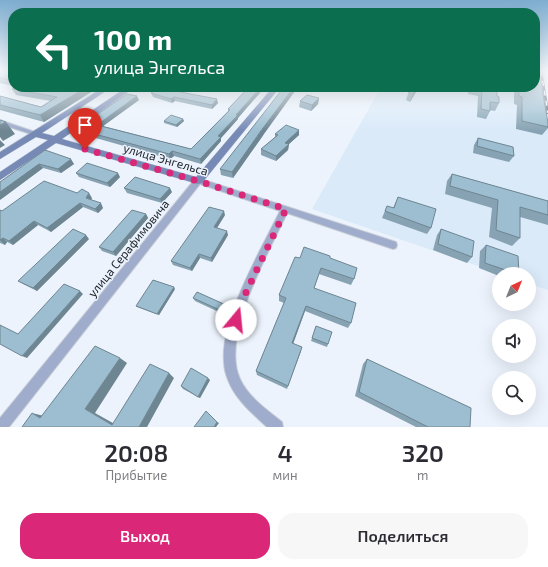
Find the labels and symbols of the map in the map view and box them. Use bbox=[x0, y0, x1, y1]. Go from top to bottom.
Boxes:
pin bbox=[68, 108, 102, 149]
street label: улица Энгельса bbox=[122, 140, 210, 179]
street label: улица Серафимовича bbox=[84, 196, 172, 300]
north arrow bbox=[492, 267, 536, 311]
position arrow bbox=[215, 299, 257, 341]

